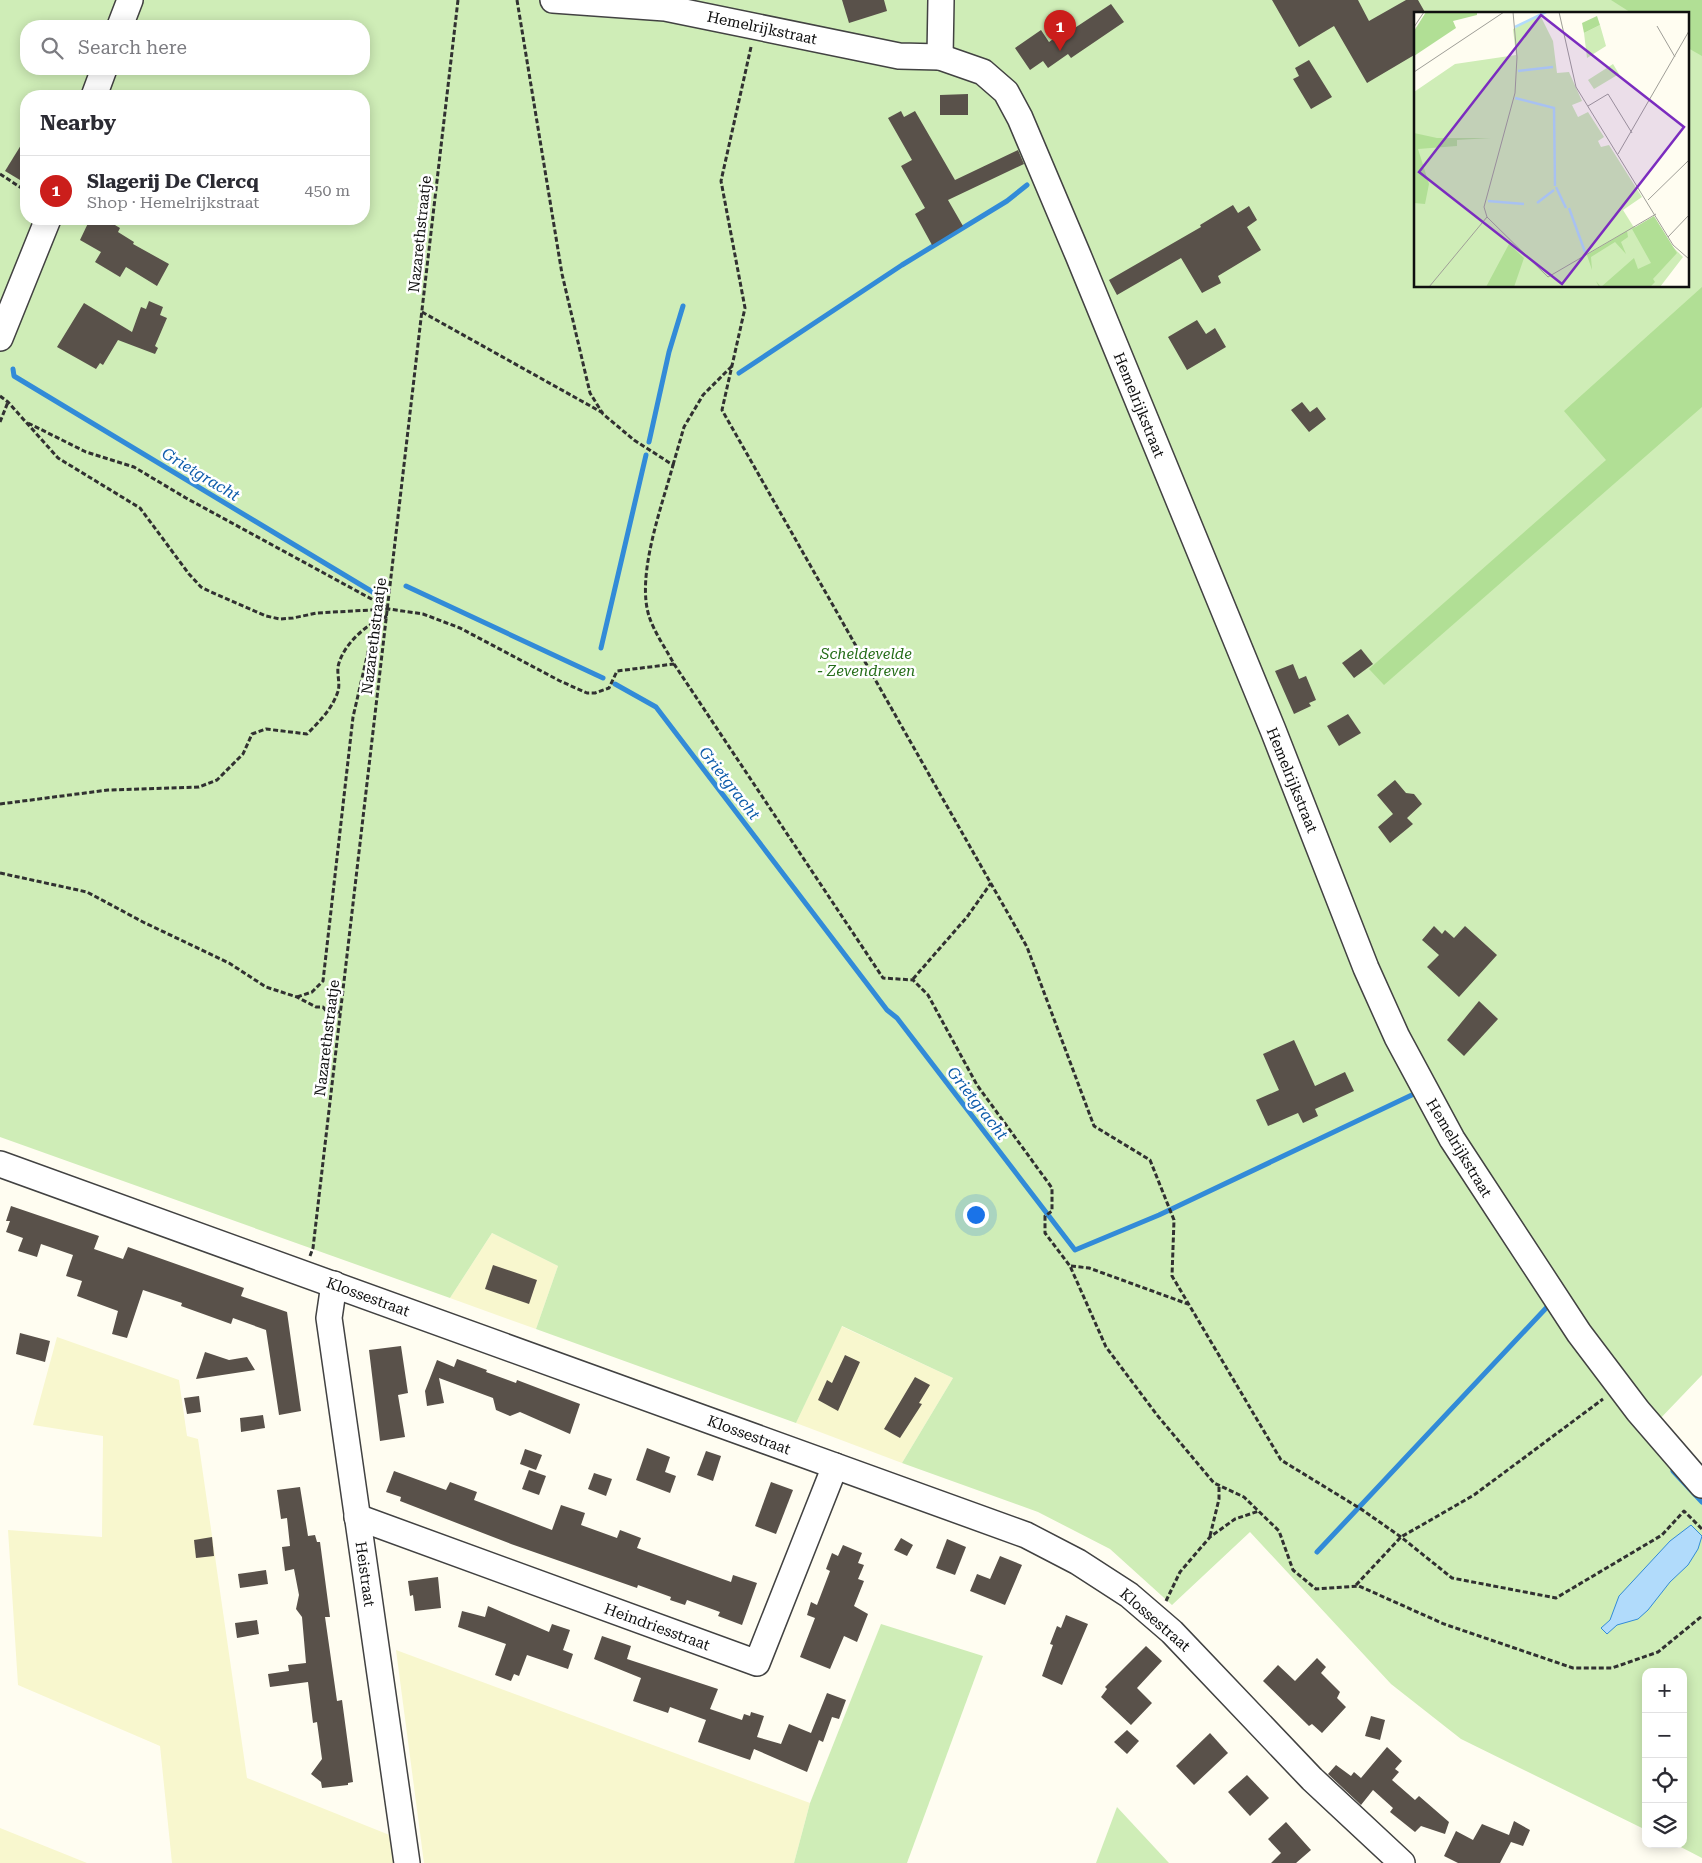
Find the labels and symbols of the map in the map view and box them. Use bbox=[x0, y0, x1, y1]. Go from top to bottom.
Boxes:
street label: Hemelrijkstraat bbox=[705, 8, 819, 49]
pin: 1 bbox=[1044, 10, 1076, 51]
inset map bbox=[1414, 12, 1690, 288]
street label: Nazarethstraatje bbox=[405, 175, 435, 293]
street label: Hemelrijkstraat bbox=[1110, 350, 1168, 461]
water label: Grietgracht bbox=[158, 444, 243, 505]
street label: Nazarethstraatje bbox=[358, 577, 390, 695]
park label: Scheldevelde - Zevendreven bbox=[817, 645, 915, 680]
street label: Hemelrijkstraat bbox=[1263, 725, 1321, 836]
water label: Grietgracht bbox=[695, 743, 764, 824]
street label: Nazarethstraatje bbox=[311, 979, 343, 1097]
water label: Grietgracht bbox=[943, 1063, 1012, 1144]
street label: Hemelrijkstraat bbox=[1422, 1095, 1496, 1201]
your location bbox=[963, 1202, 989, 1228]
street label: Klossestraat bbox=[324, 1274, 413, 1321]
street label: Klossestraat bbox=[705, 1412, 794, 1459]
street label: Heistraat bbox=[352, 1540, 379, 1608]
street label: Klossestraat bbox=[1116, 1585, 1194, 1656]
street label: Heindriesstraat bbox=[602, 1600, 713, 1655]

